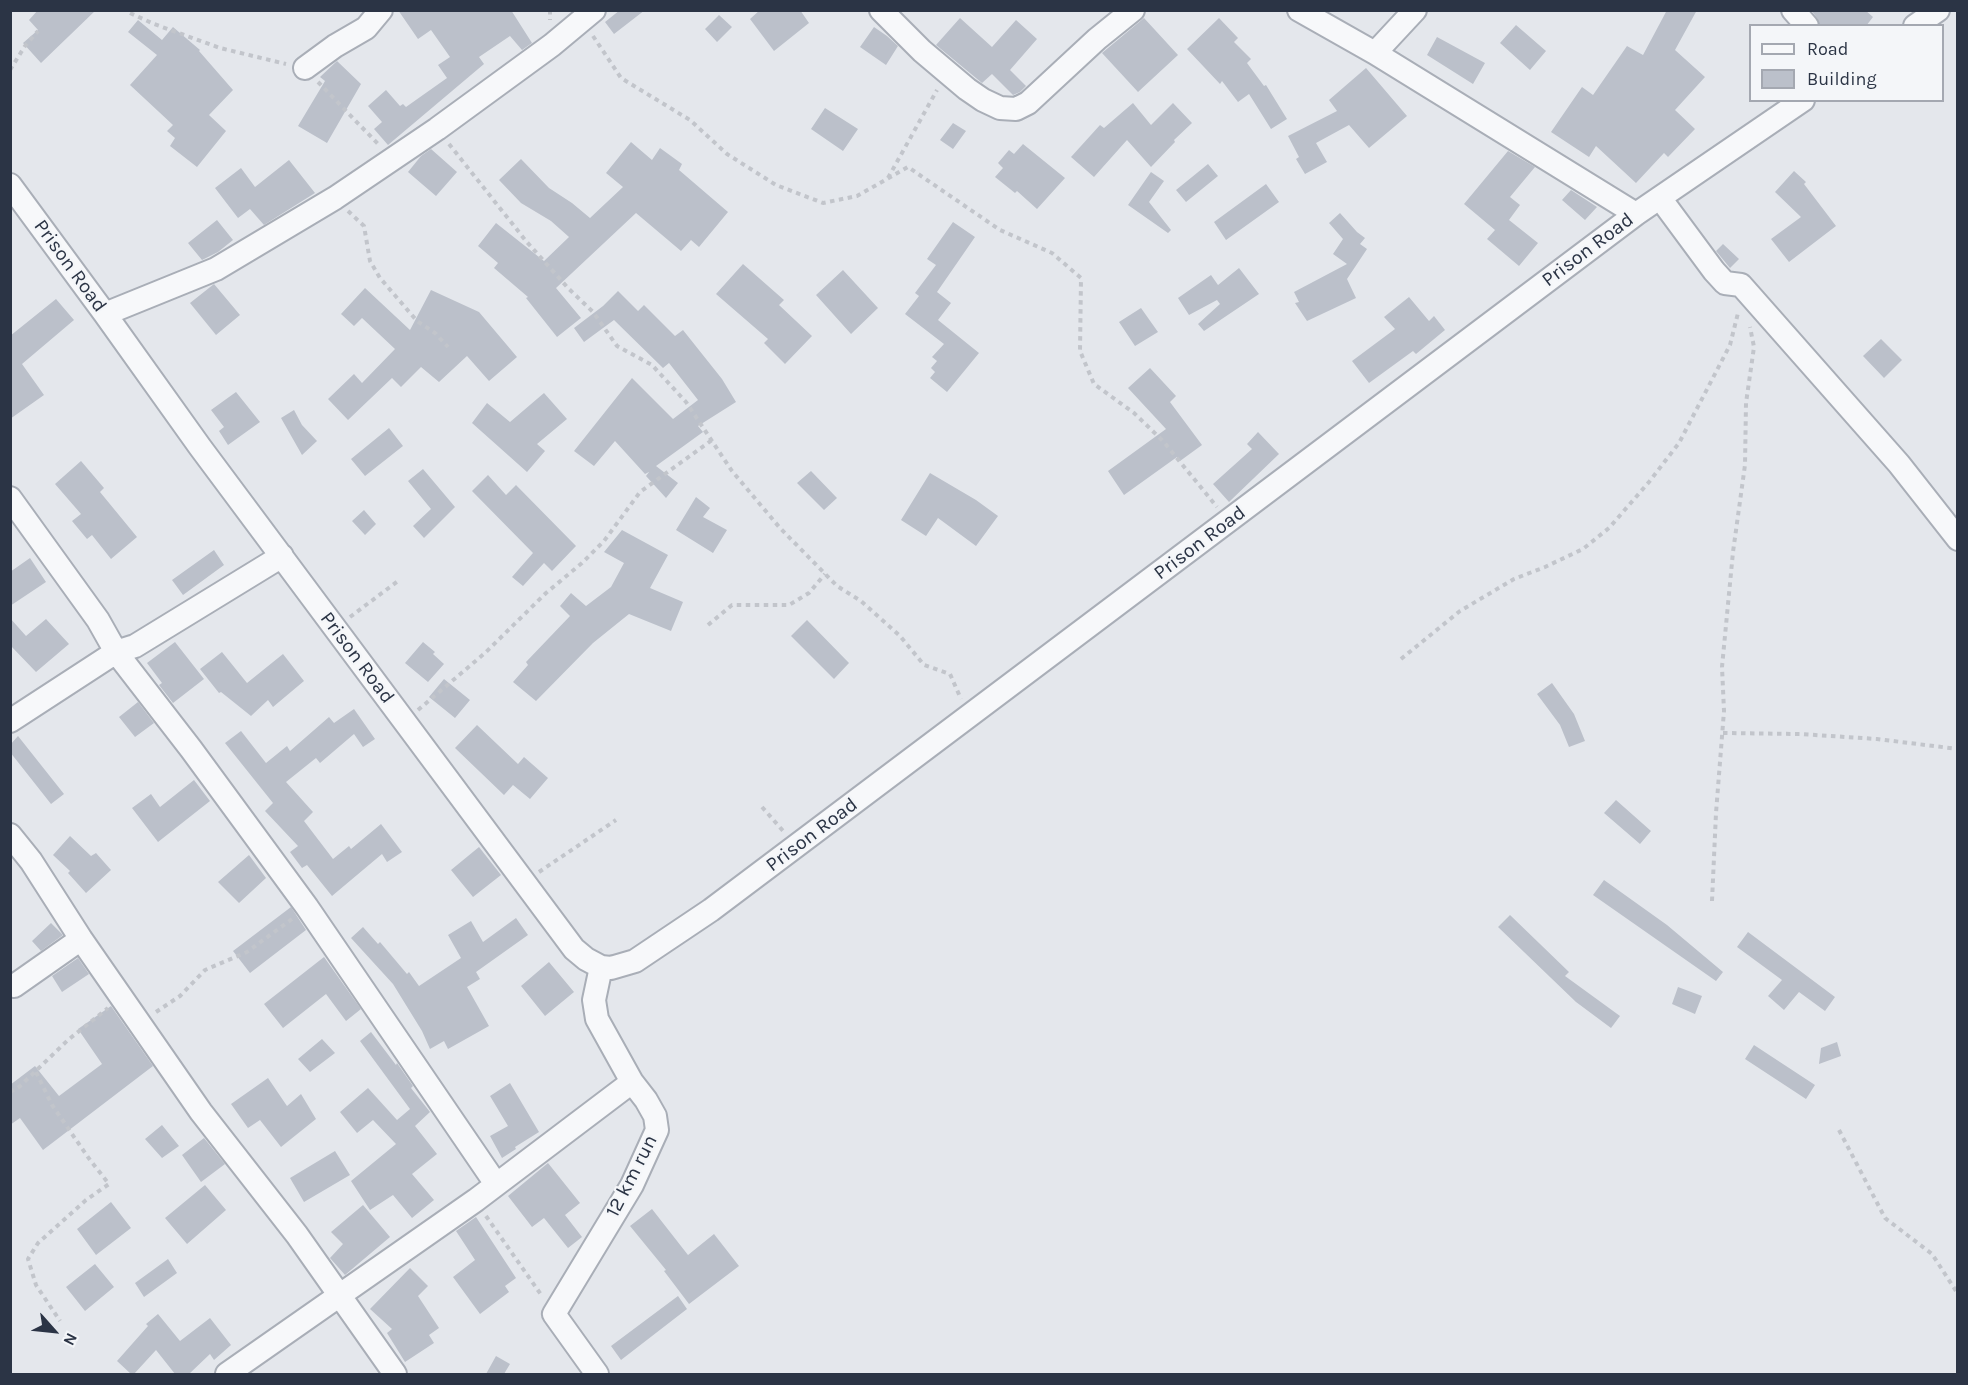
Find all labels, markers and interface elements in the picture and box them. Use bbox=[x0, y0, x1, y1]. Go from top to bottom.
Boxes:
legend bbox=[1749, 24, 1944, 102]
text: Road bbox=[1807, 38, 1848, 60]
text: Building bbox=[1807, 68, 1877, 90]
street label: Prison Road bbox=[1537, 208, 1639, 292]
street label: Prison Road bbox=[28, 215, 112, 317]
street label: Prison Road bbox=[1149, 501, 1251, 585]
street label: Prison Road bbox=[315, 607, 399, 709]
street label: Prison Road bbox=[761, 793, 863, 877]
street label: 12 km run bbox=[601, 1131, 663, 1221]
north arrow bbox=[24, 1301, 84, 1361]
text: N bbox=[59, 1330, 82, 1349]

